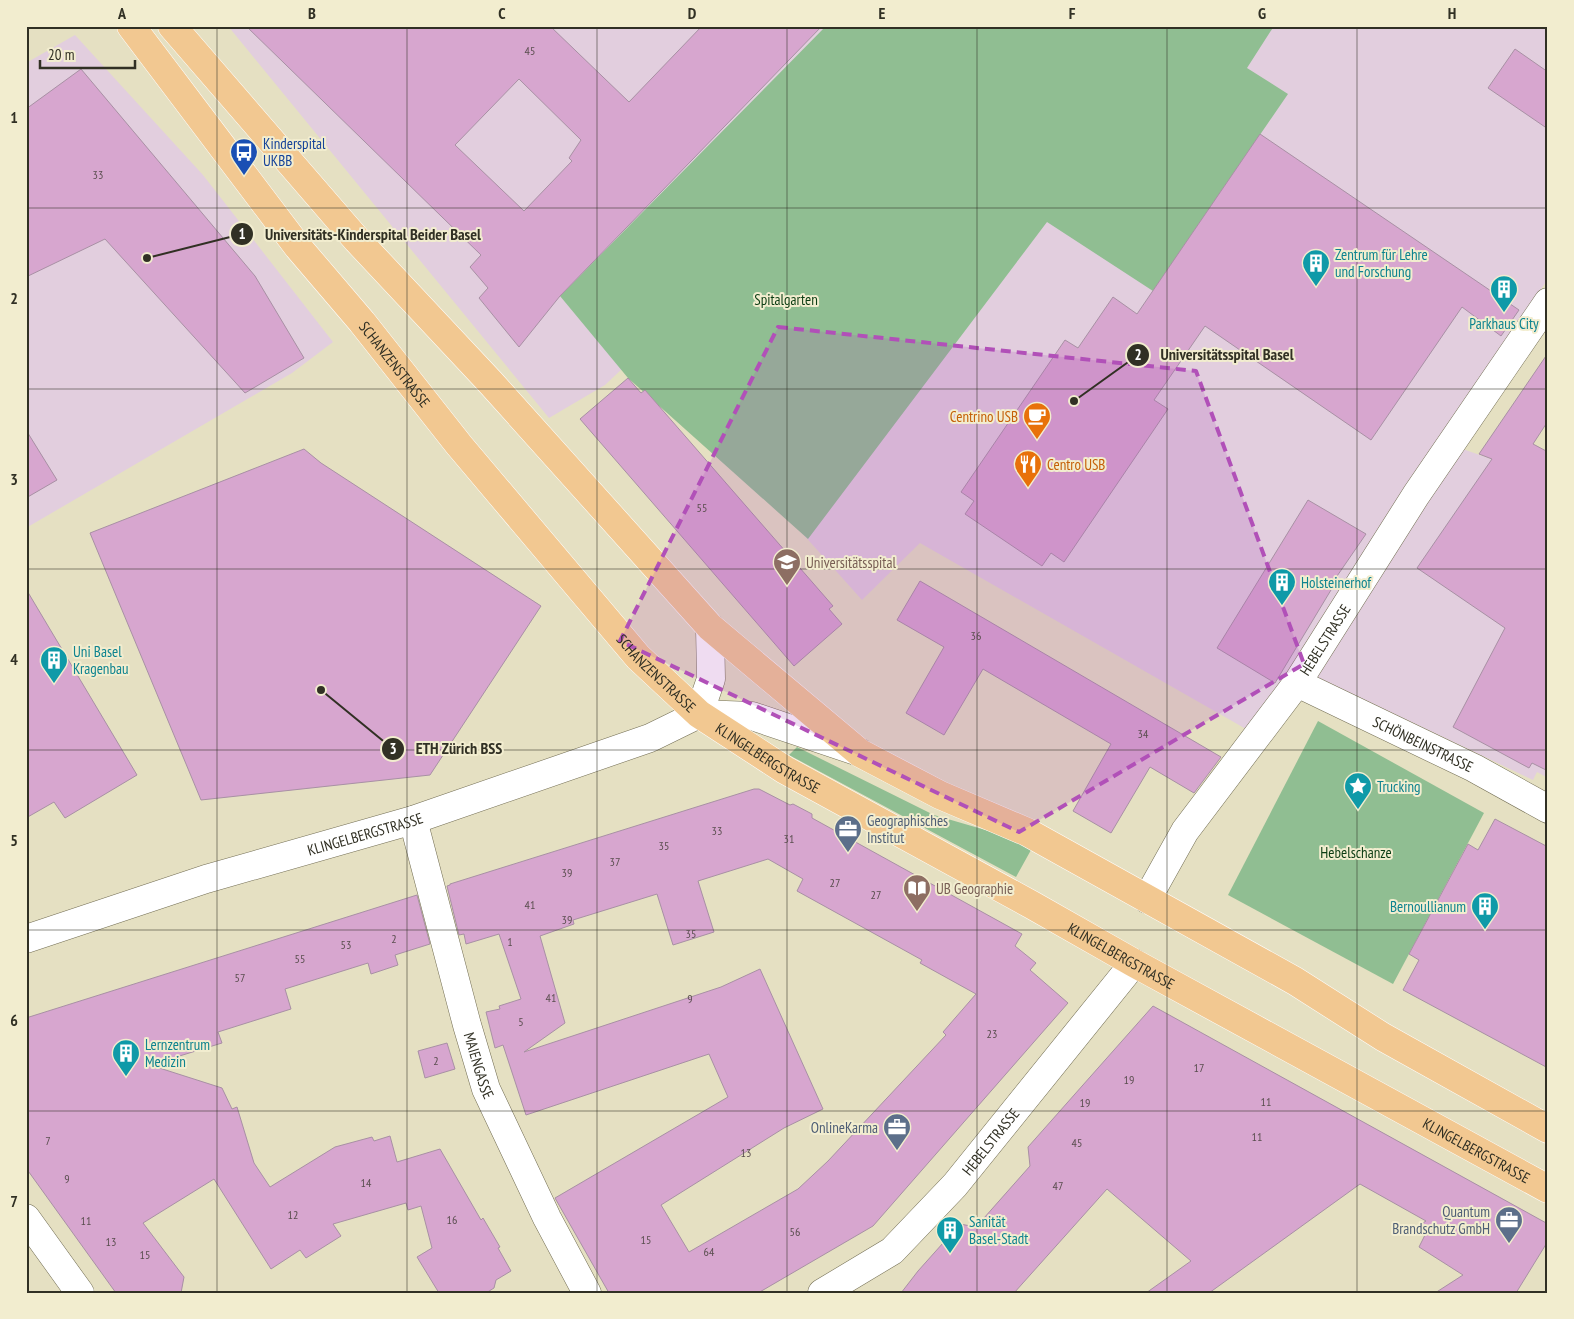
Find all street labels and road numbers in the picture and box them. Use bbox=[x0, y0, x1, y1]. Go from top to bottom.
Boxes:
street label: SCHANZENSTRASSE bbox=[355, 317, 435, 411]
street label: HEBELSTRASSE bbox=[1295, 600, 1354, 679]
street label: SCHANZENSTRASSE bbox=[613, 630, 700, 716]
street label: SCHÖNBEINSTRASSE bbox=[1370, 711, 1477, 776]
street label: KLINGELBERGSTRASSE bbox=[712, 718, 824, 797]
street label: KLINGELBERGSTRASSE bbox=[305, 808, 425, 859]
street label: KLINGELBERGSTRASSE bbox=[1065, 918, 1178, 993]
street label: MAIENGASSE bbox=[460, 1030, 499, 1102]
street label: HEBELSTRASSE bbox=[958, 1104, 1023, 1179]
street label: KLINGELBERGSTRASSE bbox=[1420, 1113, 1534, 1187]

